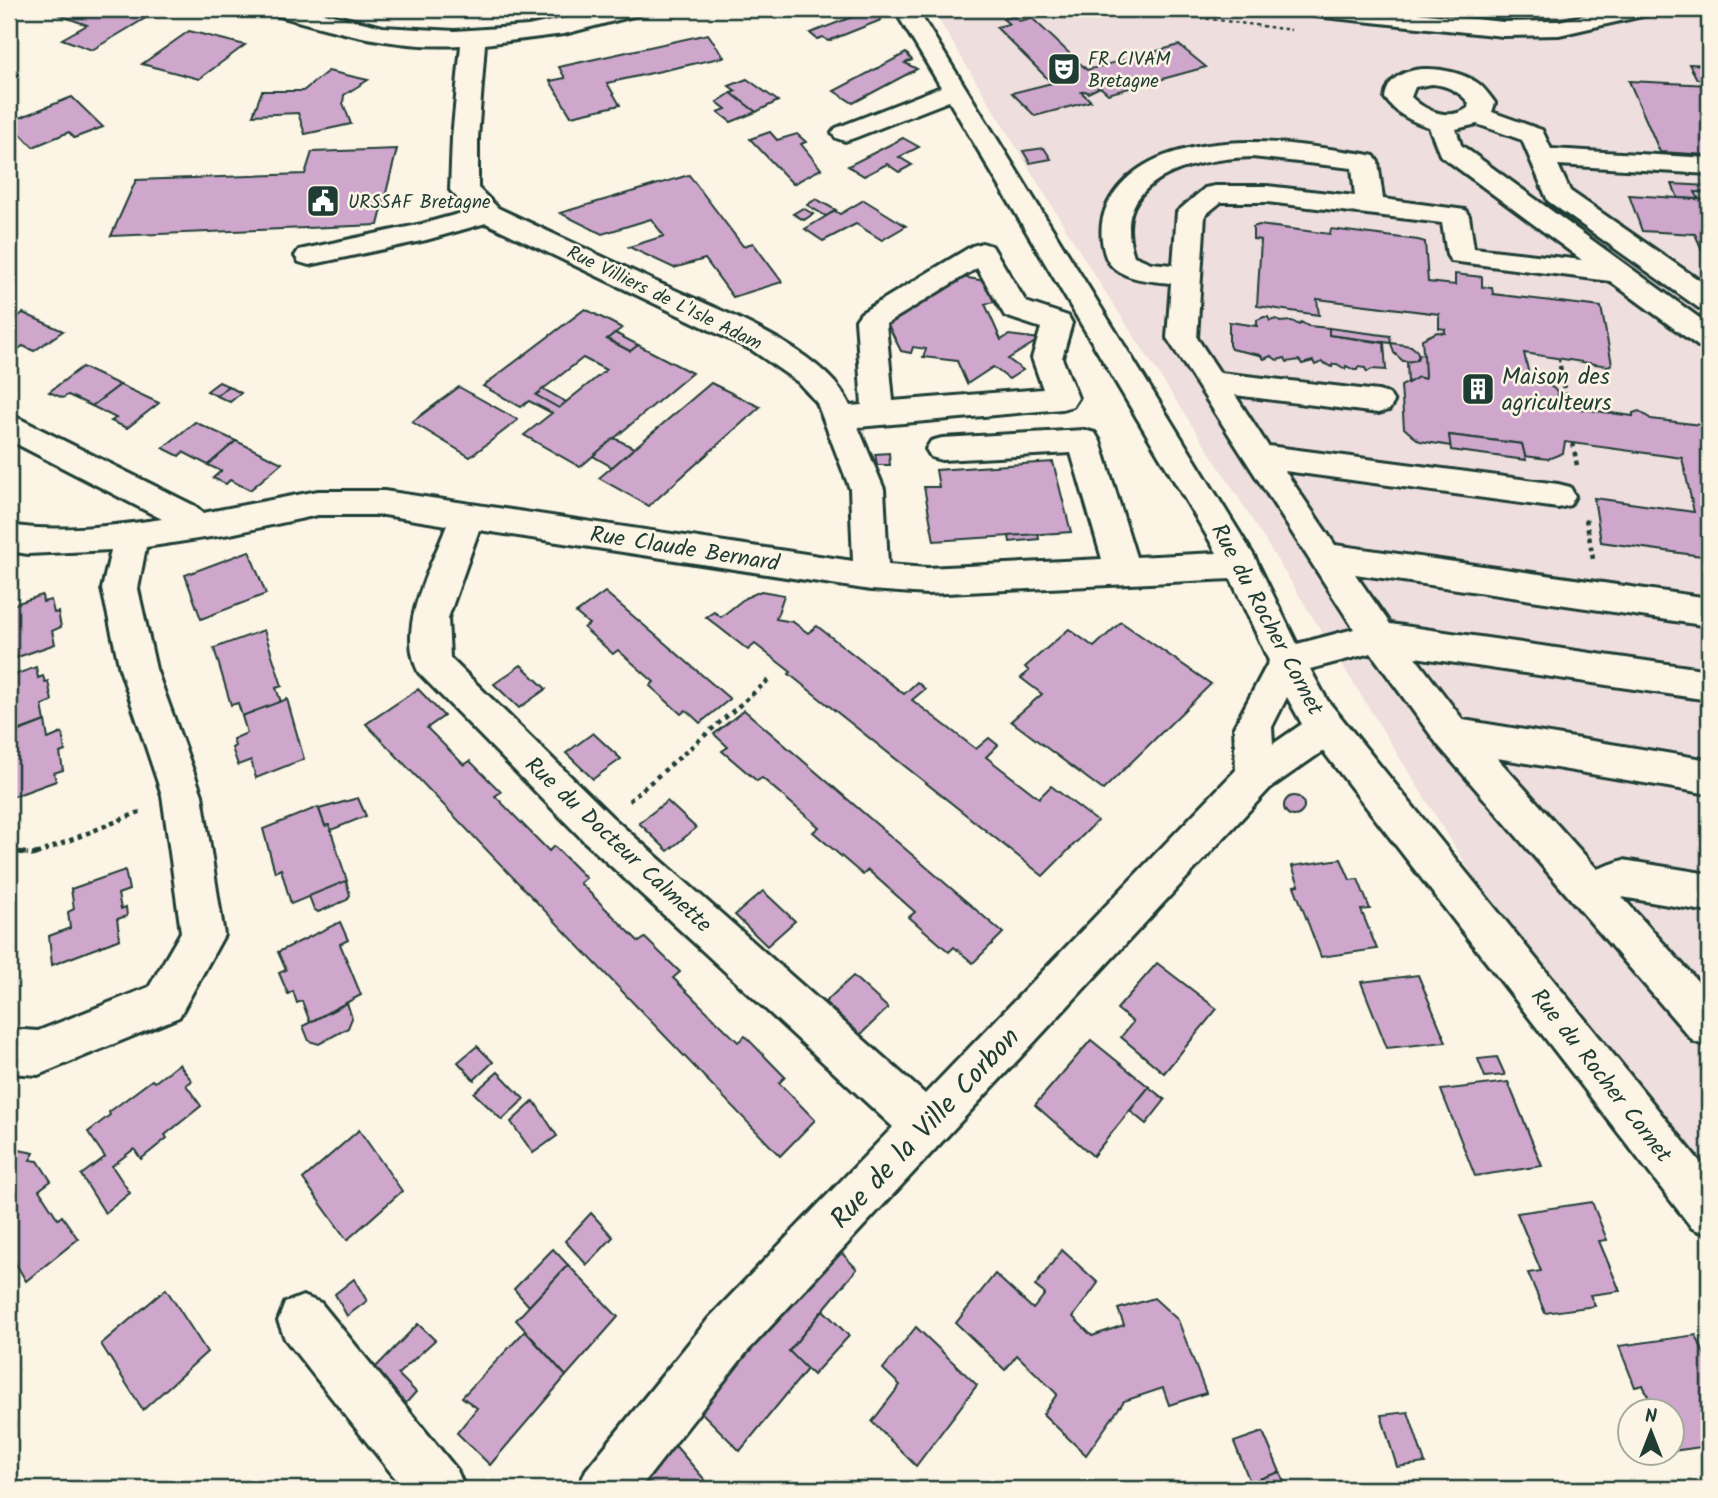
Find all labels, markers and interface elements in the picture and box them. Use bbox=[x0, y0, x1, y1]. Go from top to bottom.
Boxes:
place label: FR CIVAM Bretagne bbox=[1088, 45, 1171, 97]
theatre icon: FR CIVAM Bretagne bbox=[1045, 50, 1083, 88]
public building icon: URSSAF Bretagne bbox=[304, 182, 342, 220]
place label: URSSAF Bretagne bbox=[348, 188, 491, 218]
street label: Rue Villiers de L'Isle Adam bbox=[561, 238, 767, 359]
place label: Maison des agriculteurs bbox=[1502, 360, 1612, 422]
building icon: Maison des agriculteurs bbox=[1459, 370, 1497, 408]
street label: Rue Claude Bernard bbox=[587, 517, 782, 583]
street label: Rue du Rocher Cornet bbox=[1200, 518, 1333, 723]
street label: Rue du Docteur Calmette bbox=[516, 749, 720, 942]
street label: Rue du Rocher Cornet bbox=[1521, 981, 1681, 1172]
street label: Rue de la Ville Corbon bbox=[820, 1017, 1032, 1240]
north arrow bbox=[1616, 1396, 1686, 1466]
text: N bbox=[1645, 1402, 1657, 1432]

